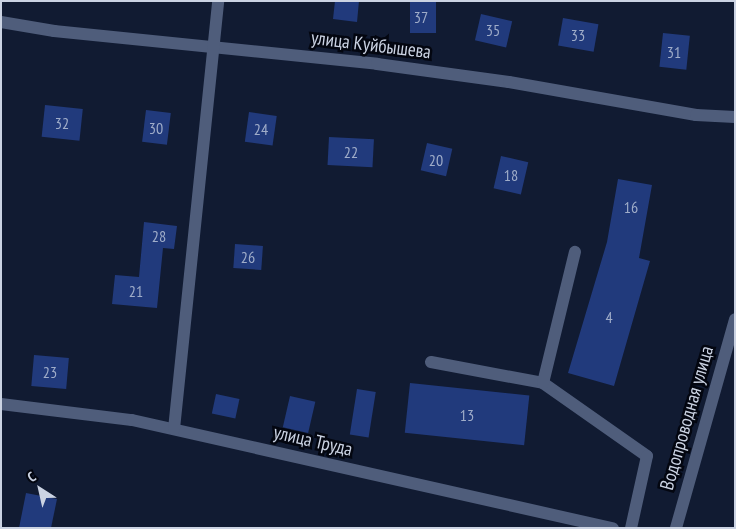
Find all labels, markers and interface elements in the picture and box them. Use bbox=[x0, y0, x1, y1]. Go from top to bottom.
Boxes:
house number: 37 bbox=[414, 7, 428, 27]
house number: 35 bbox=[486, 20, 500, 40]
house number: 33 bbox=[571, 25, 585, 45]
street label: улица Куйбышева bbox=[310, 26, 432, 64]
house number: 31 bbox=[667, 42, 681, 62]
house number: 32 bbox=[55, 113, 69, 133]
house number: 30 bbox=[149, 118, 163, 138]
house number: 24 bbox=[254, 119, 268, 139]
house number: 22 bbox=[344, 142, 358, 162]
house number: 20 bbox=[429, 150, 443, 170]
house number: 18 bbox=[504, 165, 518, 185]
house number: 16 bbox=[624, 197, 638, 217]
house number: 28 bbox=[152, 226, 166, 246]
house number: 26 bbox=[241, 247, 255, 267]
house number: 21 bbox=[129, 281, 143, 301]
house number: 4 bbox=[605, 307, 613, 327]
street label: Водопроводная улица bbox=[656, 343, 718, 493]
house number: 23 bbox=[43, 362, 57, 382]
house number: 13 bbox=[460, 405, 474, 425]
street label: улица Труда bbox=[271, 421, 355, 461]
north arrow bbox=[15, 464, 65, 514]
text: С bbox=[24, 468, 39, 486]

